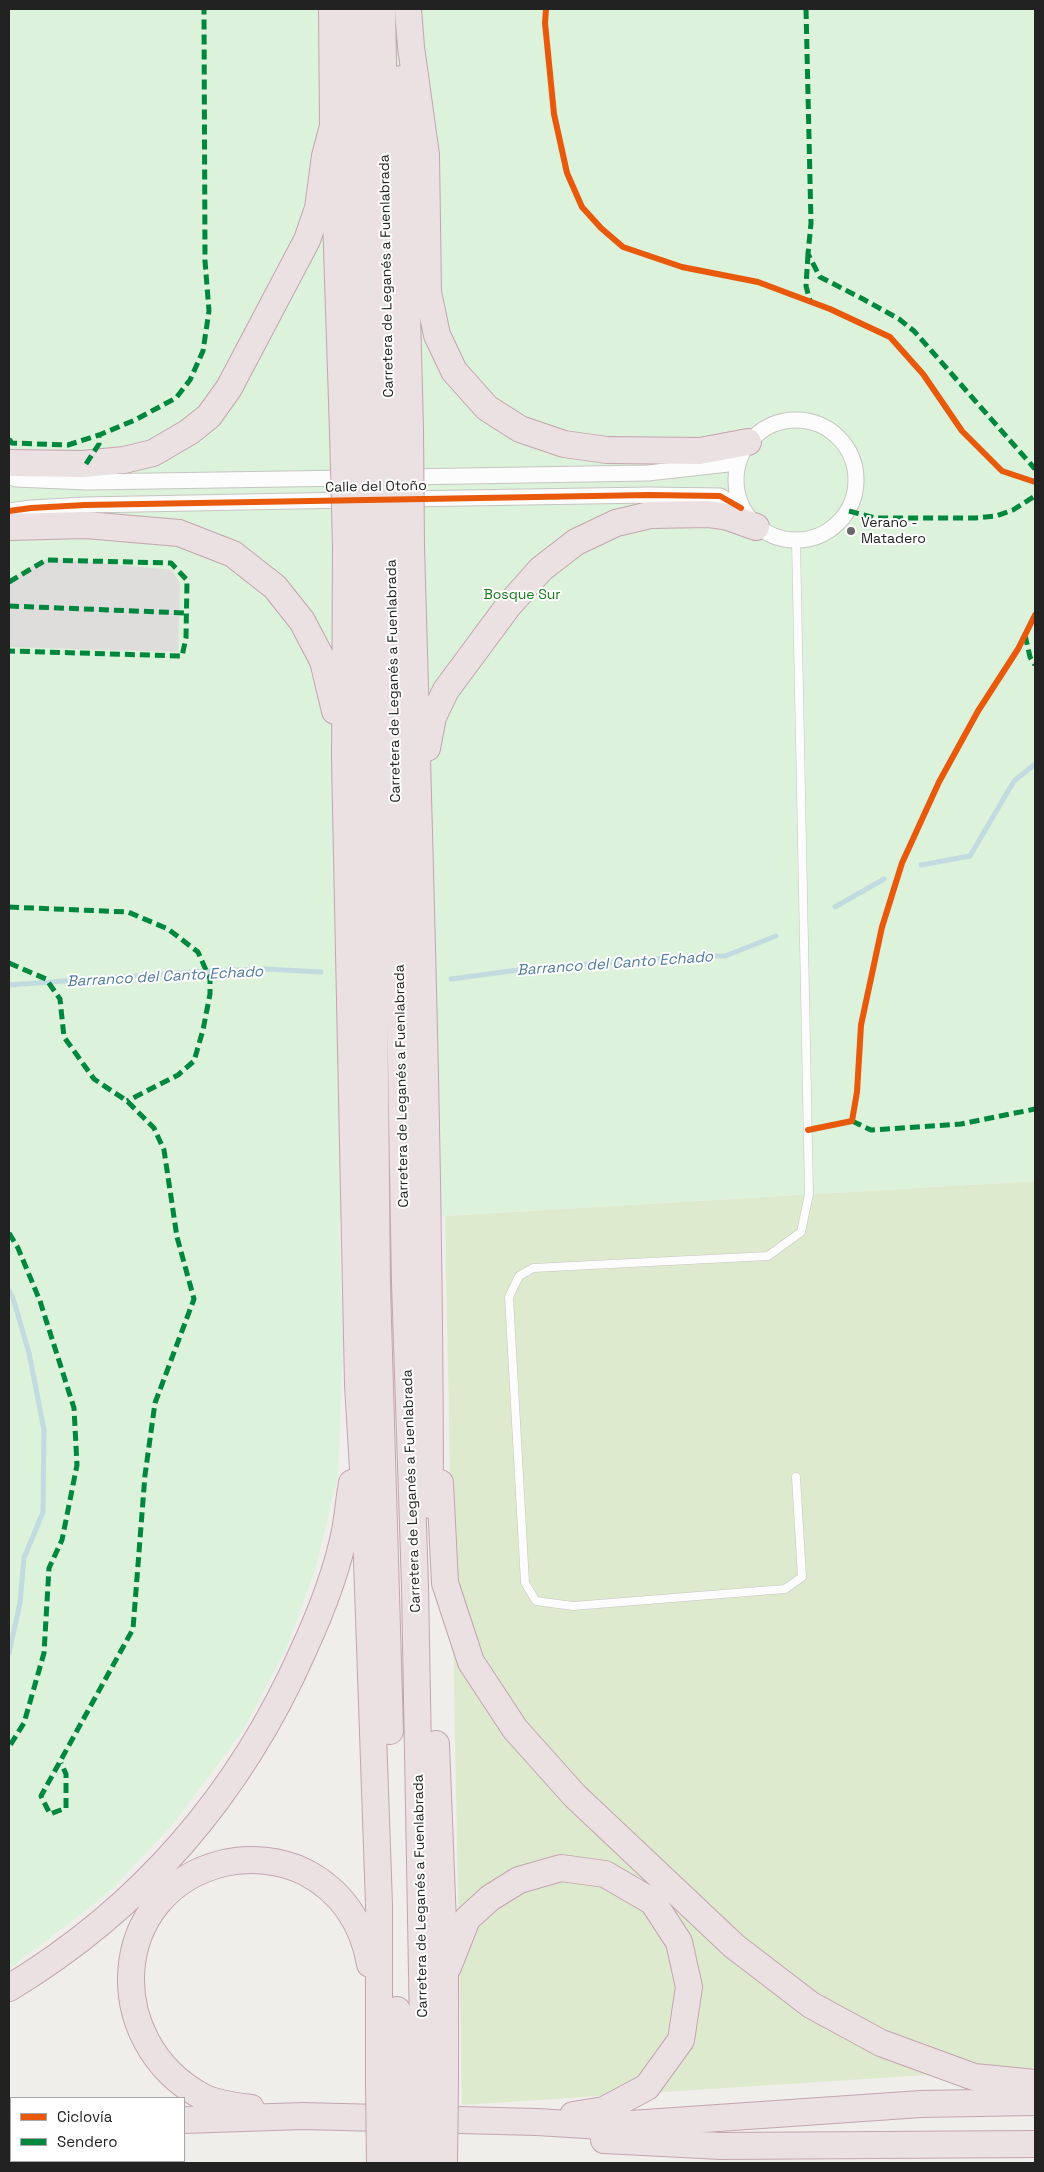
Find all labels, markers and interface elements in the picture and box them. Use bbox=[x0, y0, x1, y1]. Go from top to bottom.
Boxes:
street label: Carretera de Leganés a Fuenlabrada bbox=[376, 154, 398, 398]
street label: Calle del Otoño bbox=[325, 478, 427, 496]
place label: Verano - Matadero bbox=[861, 515, 926, 548]
marker: Verano - Matadero bbox=[845, 525, 857, 537]
street label: Carretera de Leganés a Fuenlabrada bbox=[383, 559, 405, 803]
park label: Bosque Sur bbox=[483, 587, 561, 603]
water label: Barranco del Canto Echado bbox=[516, 948, 714, 980]
water label: Barranco del Canto Echado bbox=[66, 963, 264, 991]
street label: Carretera de Leganés a Fuenlabrada bbox=[391, 964, 413, 1208]
street label: Carretera de Leganés a Fuenlabrada bbox=[399, 1369, 425, 1613]
street label: Carretera de Leganés a Fuenlabrada bbox=[410, 1774, 432, 2018]
legend bbox=[10, 2097, 185, 2162]
text: Ciclovía bbox=[57, 2107, 112, 2126]
text: Sendero bbox=[57, 2132, 117, 2151]

